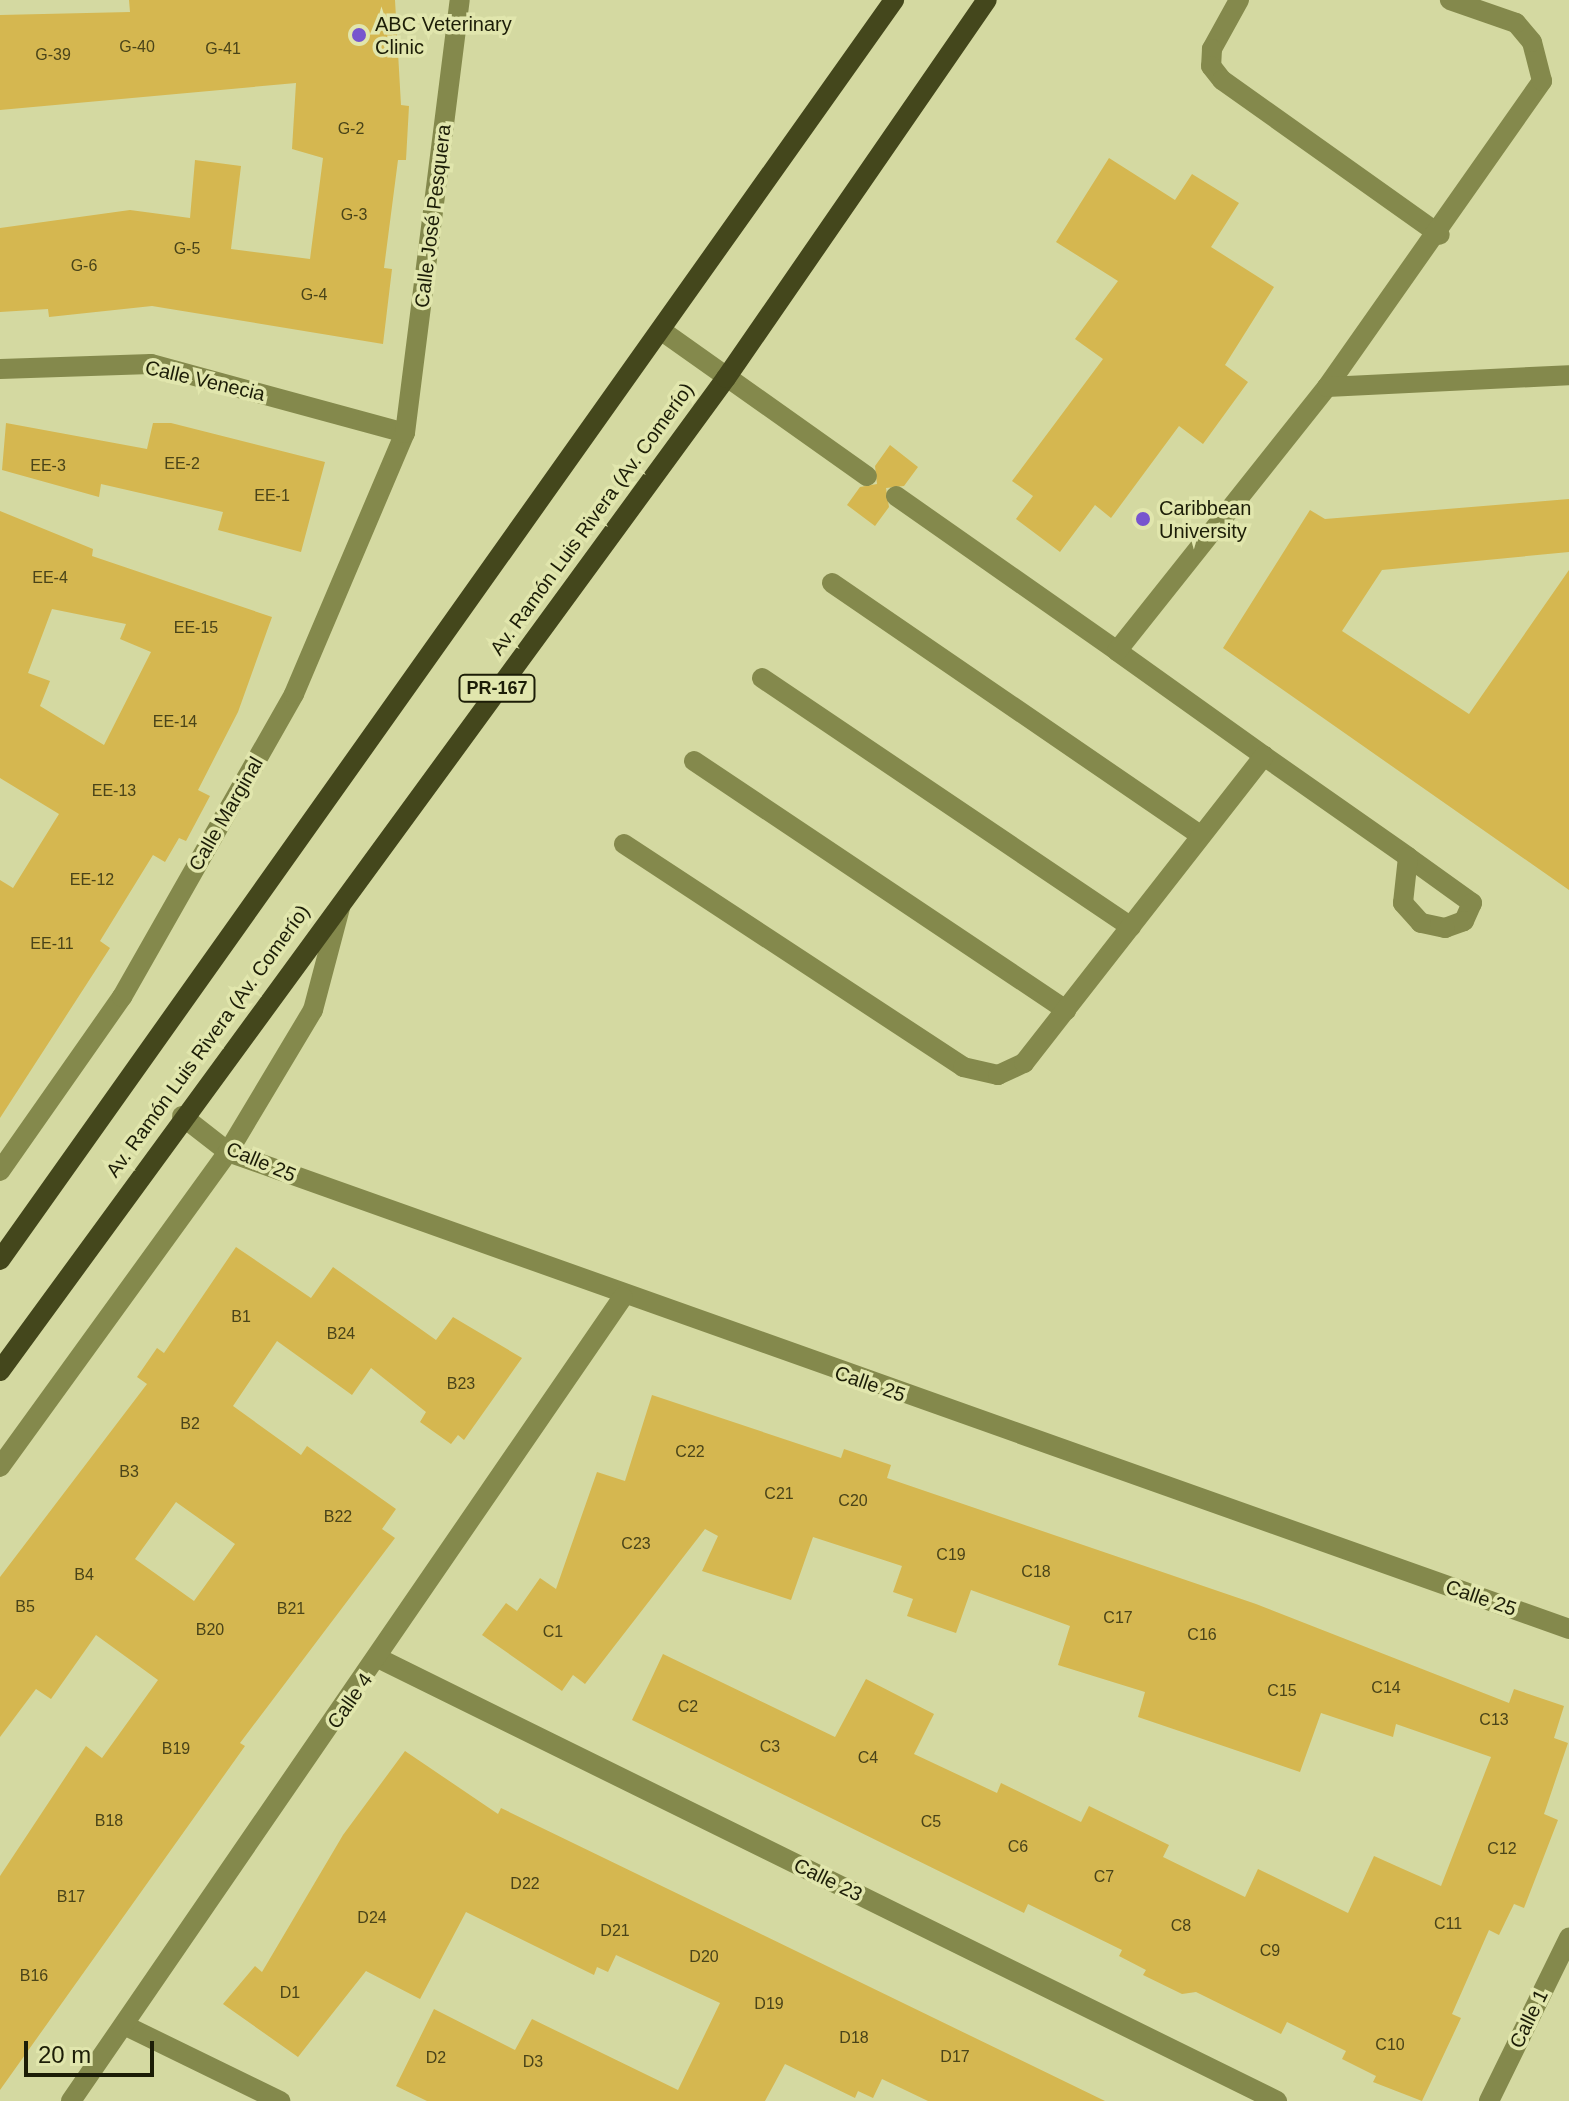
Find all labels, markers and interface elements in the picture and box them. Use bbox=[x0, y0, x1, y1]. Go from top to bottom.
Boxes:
place label: ABC Veterinary Clinic bbox=[375, 12, 512, 59]
marker: ABC Veterinary Clinic bbox=[350, 26, 368, 44]
house number: G-40 bbox=[119, 37, 155, 57]
house number: G-41 bbox=[205, 39, 241, 59]
house number: G-39 bbox=[35, 45, 71, 65]
house number: G-2 bbox=[338, 119, 364, 139]
street label: Calle José Pesquera bbox=[410, 123, 456, 309]
house number: G-3 bbox=[341, 205, 367, 225]
house number: G-5 bbox=[174, 239, 200, 259]
house number: G-6 bbox=[71, 256, 97, 276]
house number: G-4 bbox=[301, 285, 327, 305]
street label: Calle Venecia bbox=[143, 356, 267, 406]
street label: Av. Ramón Luis Rivera (Av. Comerío) bbox=[485, 378, 699, 660]
house number: EE-2 bbox=[164, 454, 200, 474]
house number: EE-3 bbox=[30, 456, 66, 476]
house number: EE-1 bbox=[254, 486, 290, 506]
place label: Caribbean University bbox=[1159, 496, 1251, 543]
marker: Caribbean University bbox=[1134, 510, 1152, 528]
house number: EE-4 bbox=[32, 568, 68, 588]
house number: EE-15 bbox=[174, 618, 218, 638]
road number: PR-167 bbox=[457, 674, 537, 702]
house number: EE-14 bbox=[153, 712, 197, 732]
street label: Calle Marginal bbox=[184, 753, 268, 875]
house number: EE-13 bbox=[92, 781, 136, 801]
house number: EE-12 bbox=[70, 870, 114, 890]
street label: Av. Ramón Luis Rivera (Av. Comerío) bbox=[101, 900, 315, 1182]
house number: EE-11 bbox=[30, 934, 74, 954]
street label: Calle 25 bbox=[223, 1137, 299, 1187]
house number: B1 bbox=[231, 1307, 251, 1327]
house number: B24 bbox=[327, 1324, 355, 1344]
street label: Calle 25 bbox=[831, 1361, 909, 1407]
house number: B23 bbox=[447, 1374, 475, 1394]
house number: B2 bbox=[180, 1414, 200, 1434]
house number: C22 bbox=[675, 1442, 705, 1462]
house number: B3 bbox=[119, 1462, 139, 1482]
house number: C21 bbox=[764, 1484, 794, 1504]
house number: C20 bbox=[838, 1491, 868, 1511]
house number: B22 bbox=[324, 1507, 352, 1527]
house number: C23 bbox=[621, 1534, 651, 1554]
house number: C19 bbox=[936, 1545, 966, 1565]
house number: C18 bbox=[1021, 1562, 1051, 1582]
house number: B4 bbox=[74, 1565, 94, 1585]
street label: Calle 25 bbox=[1442, 1575, 1520, 1621]
house number: B5 bbox=[15, 1597, 35, 1617]
house number: B21 bbox=[277, 1599, 305, 1619]
house number: C17 bbox=[1103, 1608, 1133, 1628]
house number: B20 bbox=[196, 1620, 224, 1640]
house number: C1 bbox=[543, 1622, 563, 1642]
house number: C16 bbox=[1187, 1625, 1217, 1645]
street label: Calle 4 bbox=[322, 1669, 378, 1733]
house number: C14 bbox=[1371, 1678, 1401, 1698]
house number: C15 bbox=[1267, 1681, 1297, 1701]
house number: C2 bbox=[678, 1697, 698, 1717]
house number: C13 bbox=[1479, 1710, 1509, 1730]
house number: C3 bbox=[760, 1737, 780, 1757]
house number: B19 bbox=[162, 1739, 190, 1759]
house number: C4 bbox=[858, 1748, 878, 1768]
house number: B18 bbox=[95, 1811, 123, 1831]
house number: C5 bbox=[921, 1812, 941, 1832]
house number: C6 bbox=[1008, 1837, 1028, 1857]
house number: C12 bbox=[1487, 1839, 1517, 1859]
street label: Calle 23 bbox=[790, 1853, 866, 1907]
house number: C7 bbox=[1094, 1867, 1114, 1887]
house number: D22 bbox=[510, 1874, 540, 1894]
house number: B17 bbox=[57, 1887, 85, 1907]
house number: D24 bbox=[357, 1908, 387, 1928]
house number: C11 bbox=[1434, 1914, 1462, 1934]
house number: C8 bbox=[1171, 1916, 1191, 1936]
house number: D21 bbox=[600, 1921, 630, 1941]
house number: C9 bbox=[1260, 1941, 1280, 1961]
house number: D20 bbox=[689, 1947, 719, 1967]
house number: B16 bbox=[20, 1966, 48, 1986]
house number: D1 bbox=[280, 1983, 300, 2003]
street label: Calle 1 bbox=[1505, 1986, 1553, 2052]
house number: D19 bbox=[754, 1994, 784, 2014]
scale bar bbox=[28, 2025, 158, 2075]
house number: D18 bbox=[839, 2028, 869, 2048]
house number: C10 bbox=[1375, 2035, 1405, 2055]
text: 20 m bbox=[38, 2041, 91, 2068]
house number: D17 bbox=[940, 2047, 970, 2067]
house number: D2 bbox=[426, 2048, 446, 2068]
house number: D3 bbox=[523, 2052, 543, 2072]

